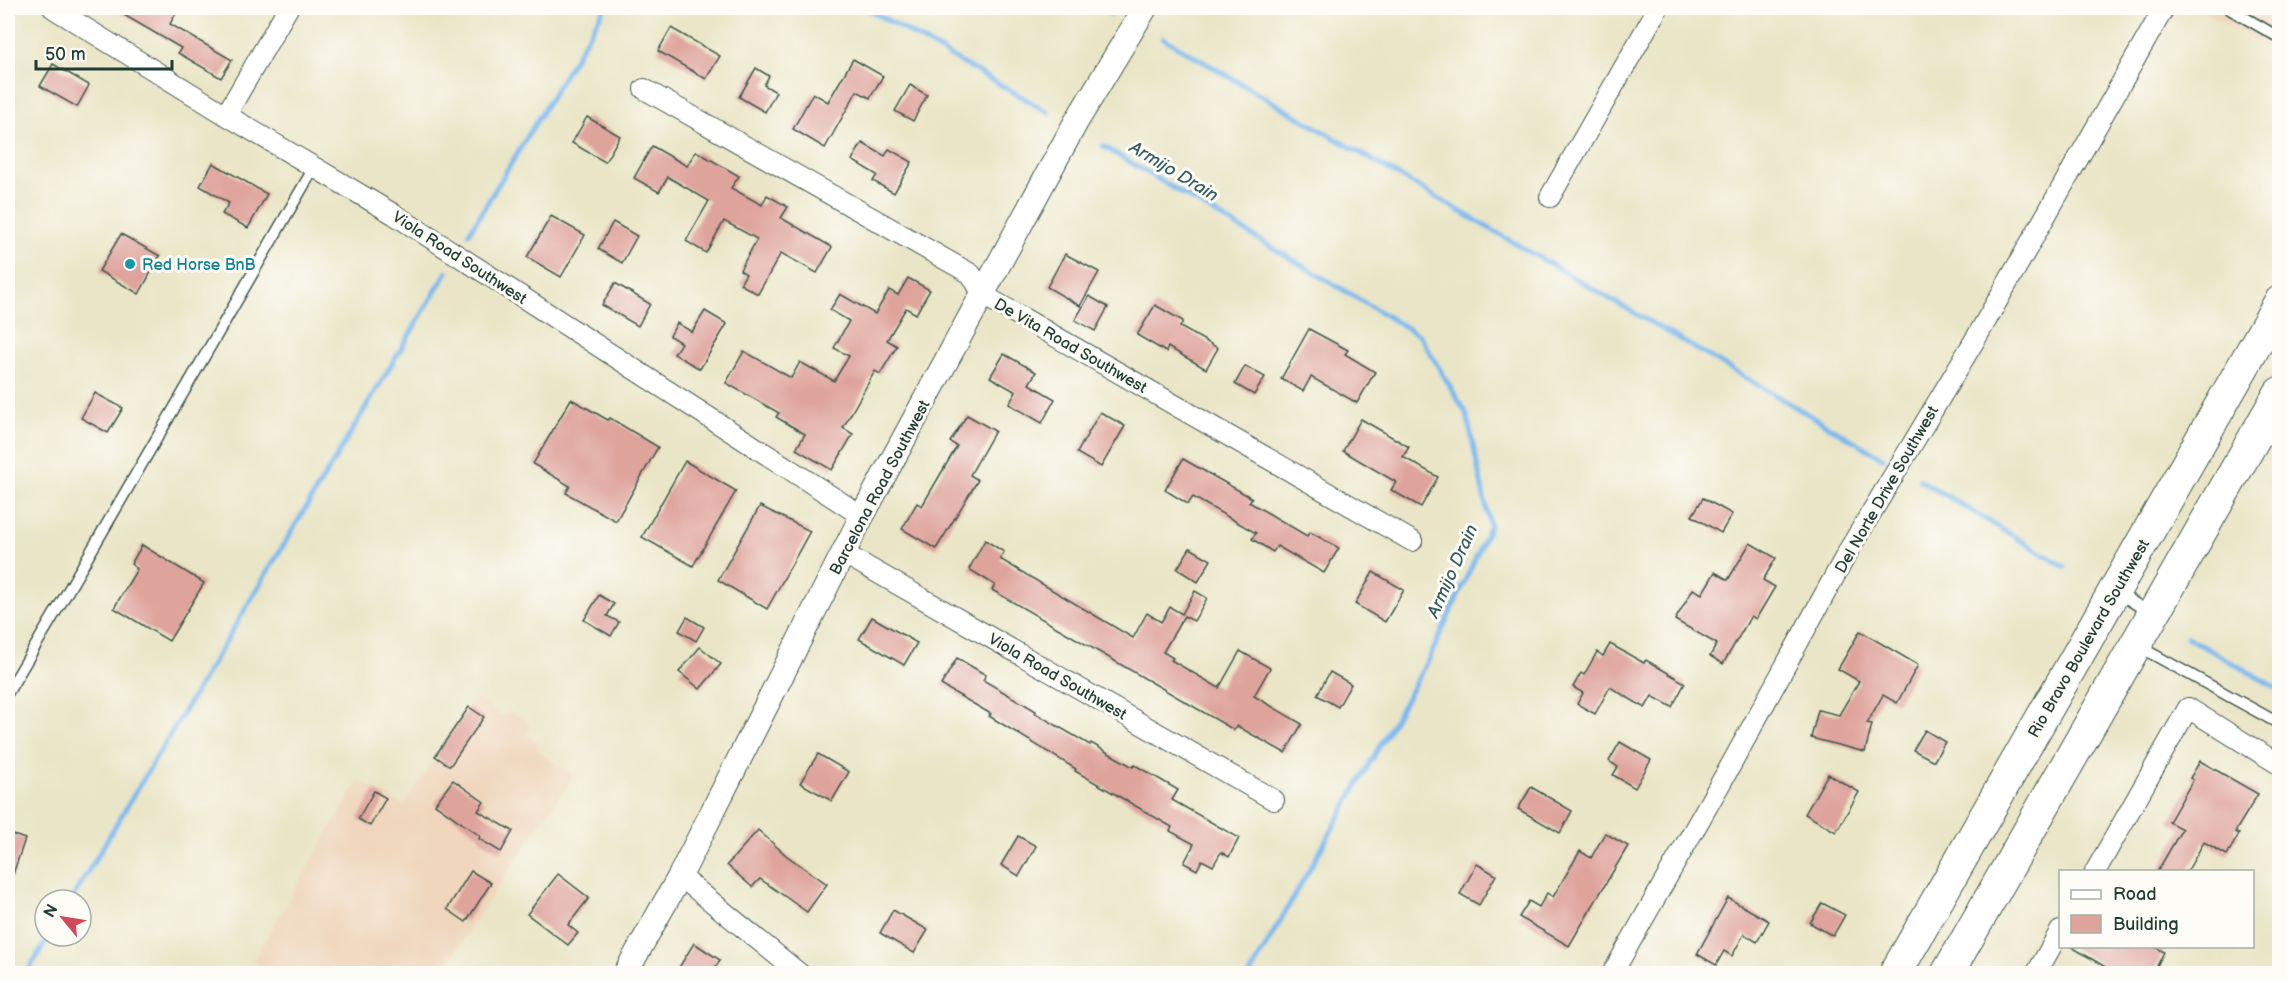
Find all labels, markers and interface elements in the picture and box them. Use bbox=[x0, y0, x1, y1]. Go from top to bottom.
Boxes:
scale bar bbox=[36, 33, 172, 71]
text: 50 m bbox=[45, 44, 86, 65]
water label: Armijo Drain bbox=[1125, 136, 1222, 206]
street label: Viola Road Southwest bbox=[388, 208, 530, 309]
place label: Red Horse BnB bbox=[142, 256, 256, 275]
marker: Red Horse BnB bbox=[123, 257, 137, 271]
street label: De Vita Road Southwest bbox=[991, 295, 1150, 398]
street label: Barcelona Road Southwest bbox=[826, 397, 935, 578]
street label: Del Norte Drive Southwest bbox=[1832, 403, 1943, 577]
water label: Armijo Drain bbox=[1422, 521, 1482, 622]
street label: Rio Bravo Boulevard Southwest bbox=[2025, 536, 2154, 741]
street label: Viola Road Southwest bbox=[985, 630, 1130, 725]
legend bbox=[2059, 870, 2254, 948]
text: Road bbox=[2113, 884, 2157, 905]
north arrow bbox=[33, 888, 93, 948]
text: N bbox=[40, 901, 63, 921]
text: Building bbox=[2113, 914, 2179, 935]

